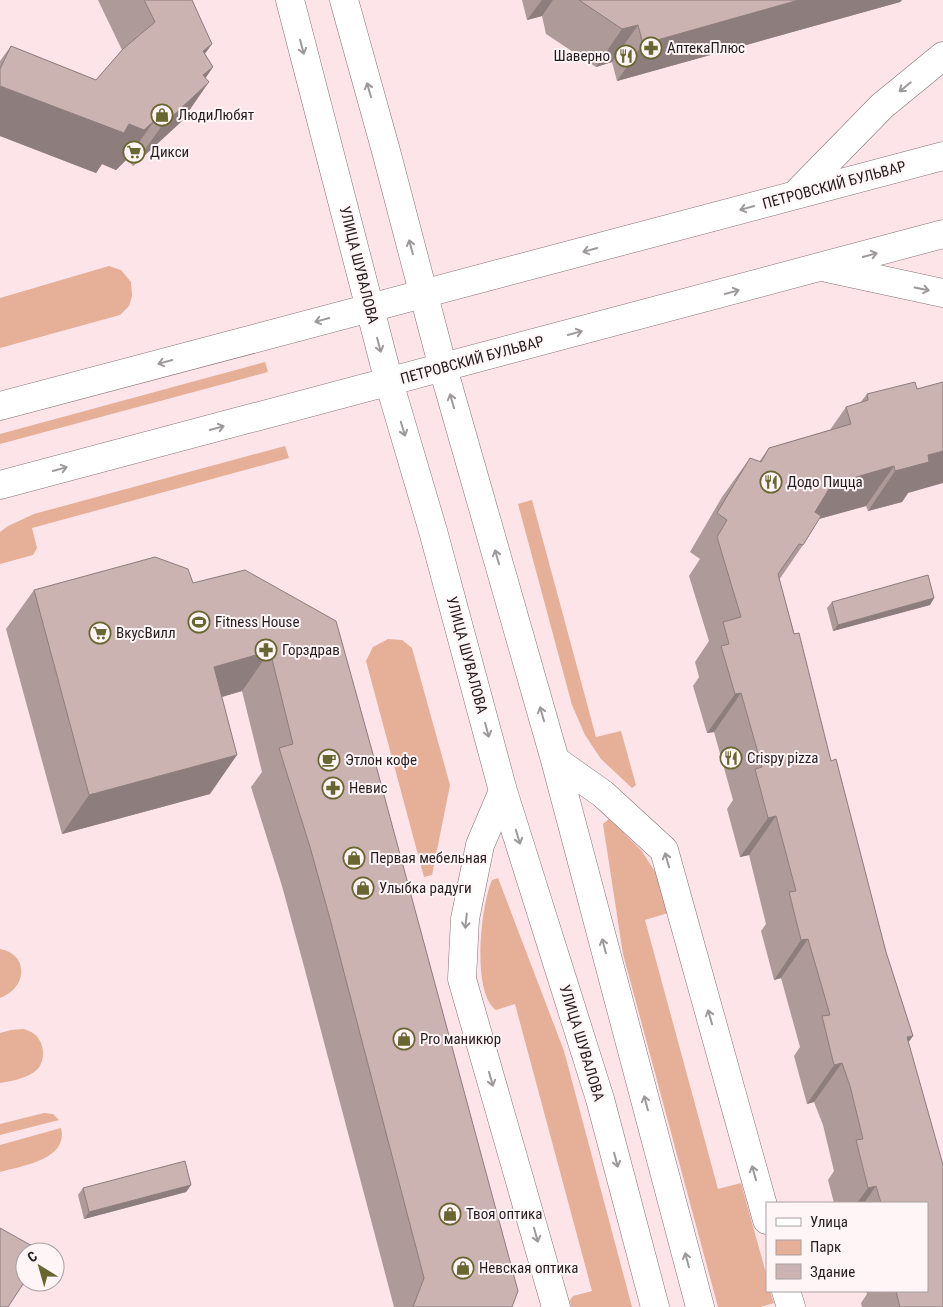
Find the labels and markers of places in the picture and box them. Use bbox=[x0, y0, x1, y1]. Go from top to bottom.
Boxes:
pharmacy icon: АптекаПлюс bbox=[639, 36, 663, 60]
place label: АптекаПлюс bbox=[667, 39, 745, 57]
restaurant icon: Шаверно bbox=[614, 44, 638, 68]
place label: Шаверно bbox=[553, 47, 610, 65]
shop icon: ЛюдиЛюбят bbox=[150, 103, 174, 127]
place label: ЛюдиЛюбят bbox=[178, 106, 254, 124]
supermarket icon: Дикси bbox=[122, 140, 146, 164]
place label: Дикси bbox=[150, 143, 189, 161]
restaurant icon: Додо Пицца bbox=[759, 470, 783, 494]
place label: Додо Пицца bbox=[787, 473, 863, 491]
sports icon: Fitness House bbox=[187, 610, 211, 634]
place label: Fitness House bbox=[215, 613, 299, 631]
supermarket icon: ВкусВилл bbox=[88, 621, 112, 645]
place label: ВкусВилл bbox=[116, 624, 176, 642]
pharmacy icon: Горздрав bbox=[254, 638, 278, 662]
place label: Горздрав bbox=[282, 641, 340, 659]
restaurant icon: Crispy pizza bbox=[719, 746, 743, 770]
cafe icon: Этлон кофе bbox=[317, 748, 341, 772]
place label: Crispy pizza bbox=[747, 749, 819, 767]
place label: Этлон кофе bbox=[345, 751, 417, 769]
pharmacy icon: Невис bbox=[321, 776, 345, 800]
place label: Невис bbox=[349, 779, 388, 797]
shop icon: Первая мебельная bbox=[342, 846, 366, 870]
place label: Первая мебельная bbox=[370, 849, 487, 867]
shop icon: Улыбка радуги bbox=[351, 876, 375, 900]
place label: Улыбка радуги bbox=[379, 879, 472, 897]
shop icon: Pro маникюр bbox=[392, 1027, 416, 1051]
place label: Pro маникюр bbox=[420, 1030, 501, 1048]
shop icon: Твоя оптика bbox=[438, 1202, 462, 1226]
place label: Твоя оптика bbox=[466, 1205, 542, 1223]
shop icon: Невская оптика bbox=[451, 1256, 475, 1280]
place label: Невская оптика bbox=[479, 1259, 578, 1277]

